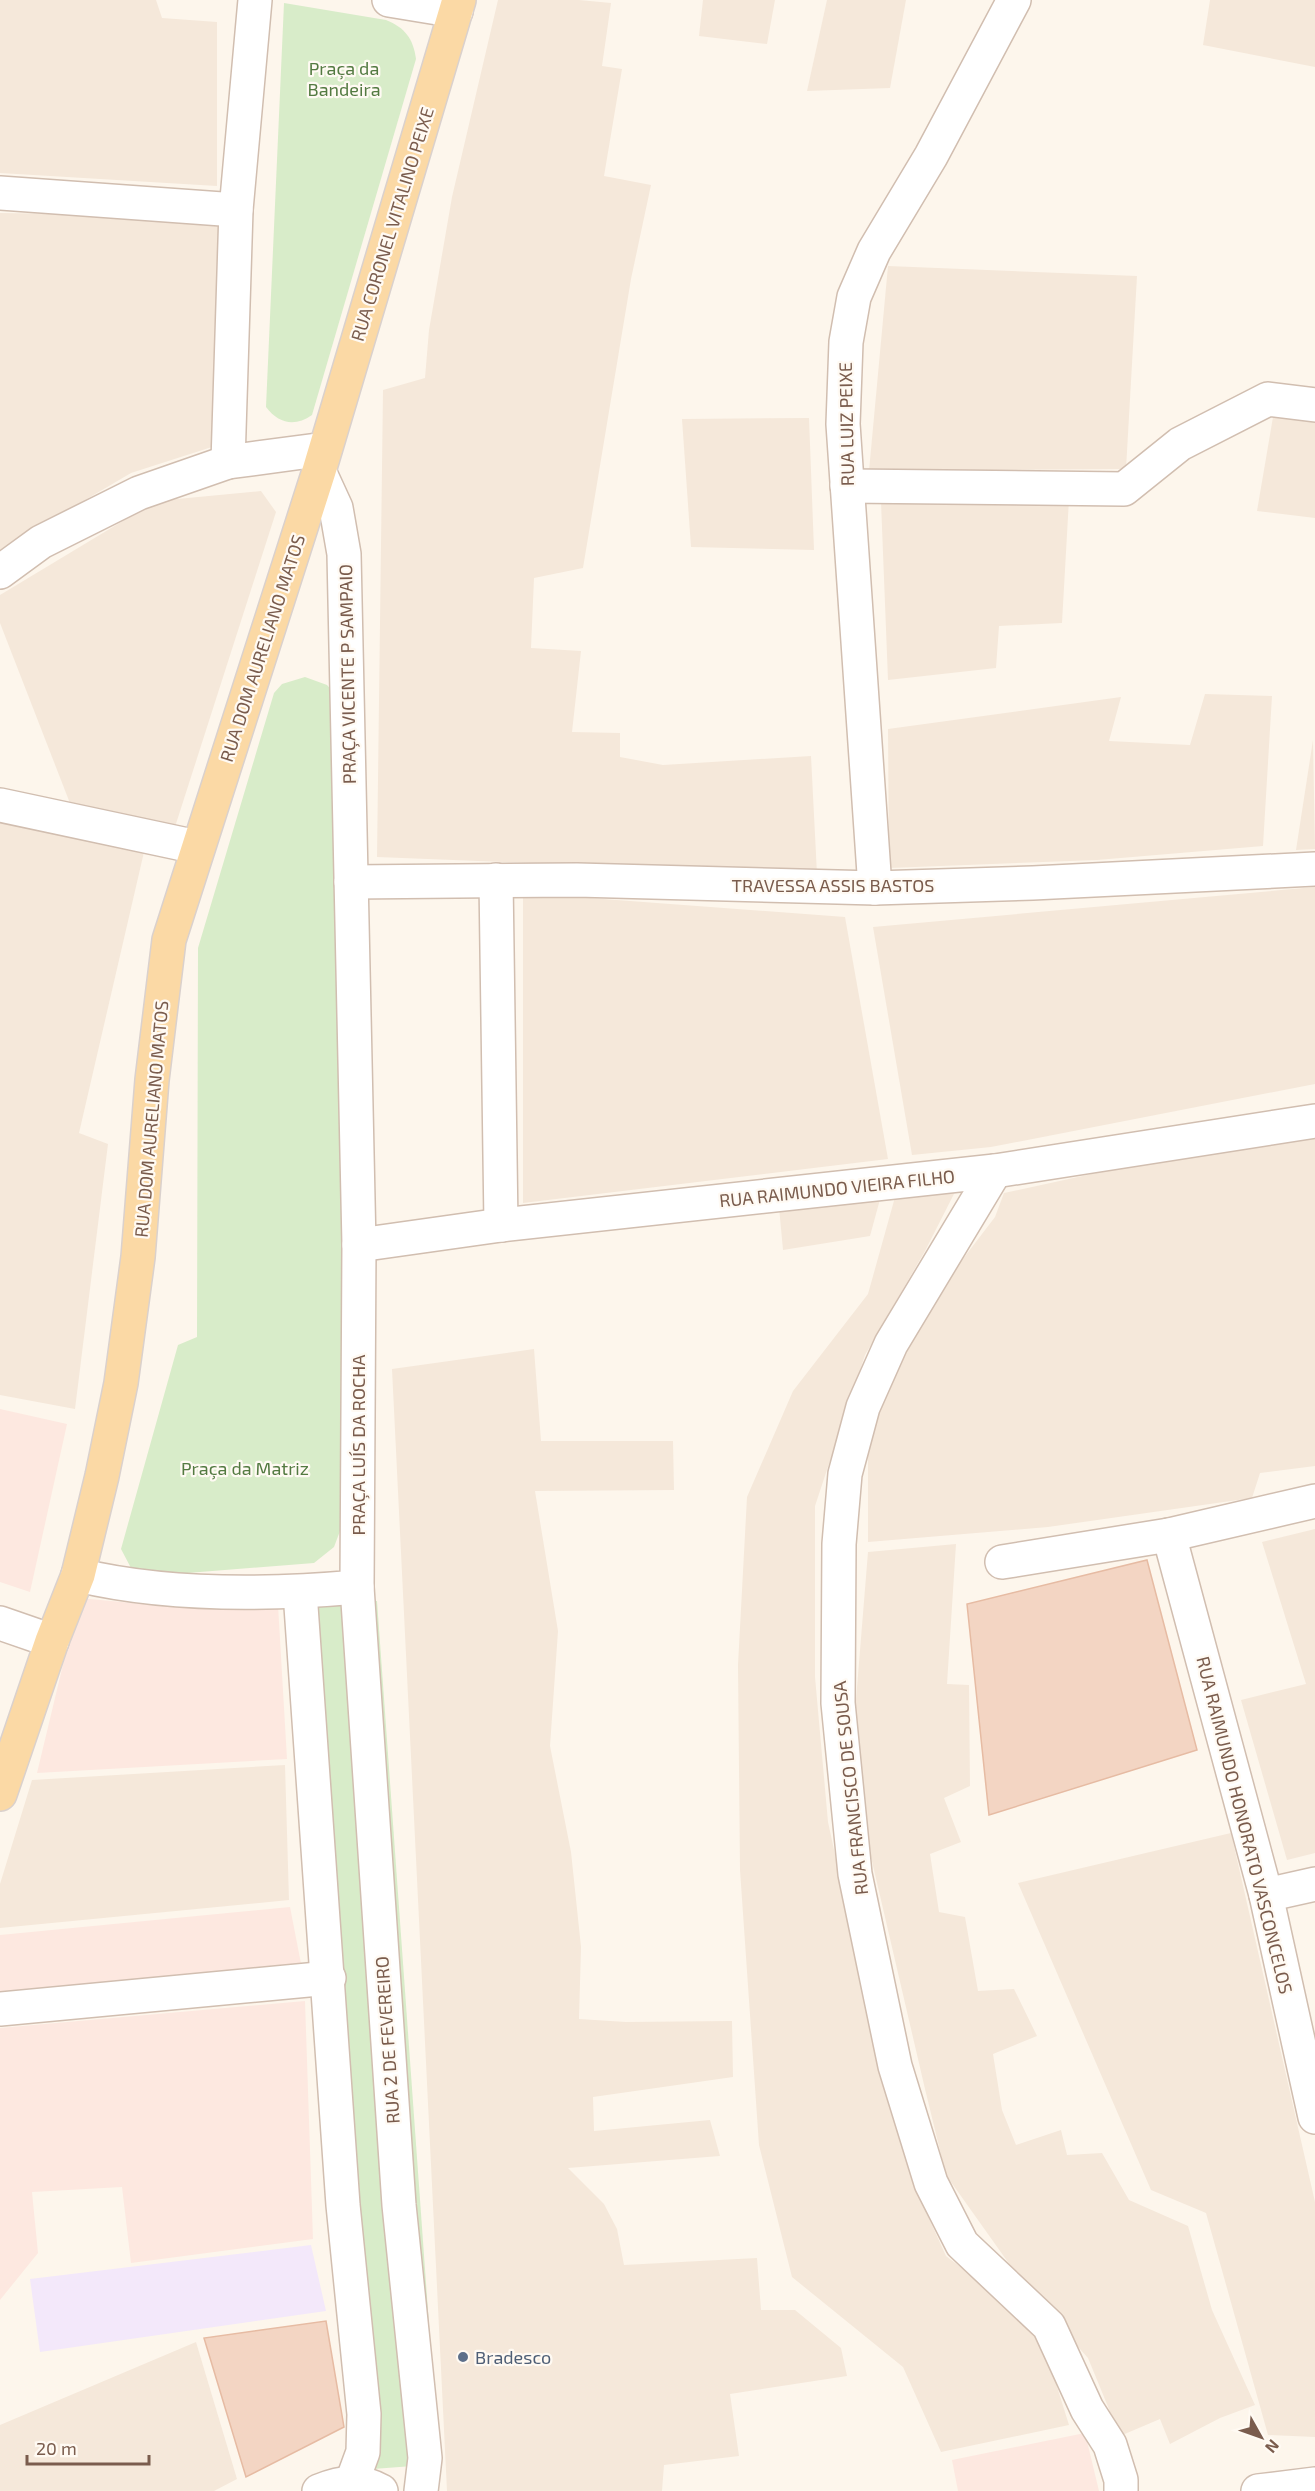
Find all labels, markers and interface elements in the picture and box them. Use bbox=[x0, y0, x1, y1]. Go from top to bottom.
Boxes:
park label: Praça da Bandeira bbox=[307, 57, 381, 100]
street label: RUA CORONEL VITALINO PEIXE bbox=[346, 104, 438, 344]
street label: RUA LUIZ PEIXE bbox=[834, 362, 858, 486]
street label: RUA DOM AURELIANO MATOS bbox=[215, 532, 309, 764]
street label: PRAÇA VICENTE P SAMPAIO bbox=[334, 564, 361, 784]
street label: TRAVESSA ASSIS BASTOS bbox=[732, 874, 934, 896]
street label: RUA DOM AURELIANO MATOS bbox=[130, 1000, 172, 1238]
street label: RUA RAIMUNDO VIEIRA FILHO bbox=[718, 1165, 956, 1211]
street label: PRAÇA LUÍS DA ROCHA bbox=[347, 1354, 370, 1535]
park label: Praça da Matriz bbox=[181, 1457, 309, 1480]
street label: RUA RAIMUNDO HONORATO VASCONCELOS bbox=[1192, 1654, 1298, 1996]
street label: RUA FRANCISCO DE SOUSA bbox=[828, 1679, 872, 1896]
street label: RUA 2 DE FEVEREIRO bbox=[370, 1955, 404, 2125]
place label: Bradesco bbox=[475, 2346, 551, 2368]
marker: Bradesco bbox=[456, 2350, 470, 2364]
north arrow bbox=[1231, 2407, 1291, 2467]
scale bar bbox=[27, 2428, 148, 2466]
text: N bbox=[1262, 2436, 1284, 2457]
text: 20 m bbox=[36, 2437, 77, 2459]

